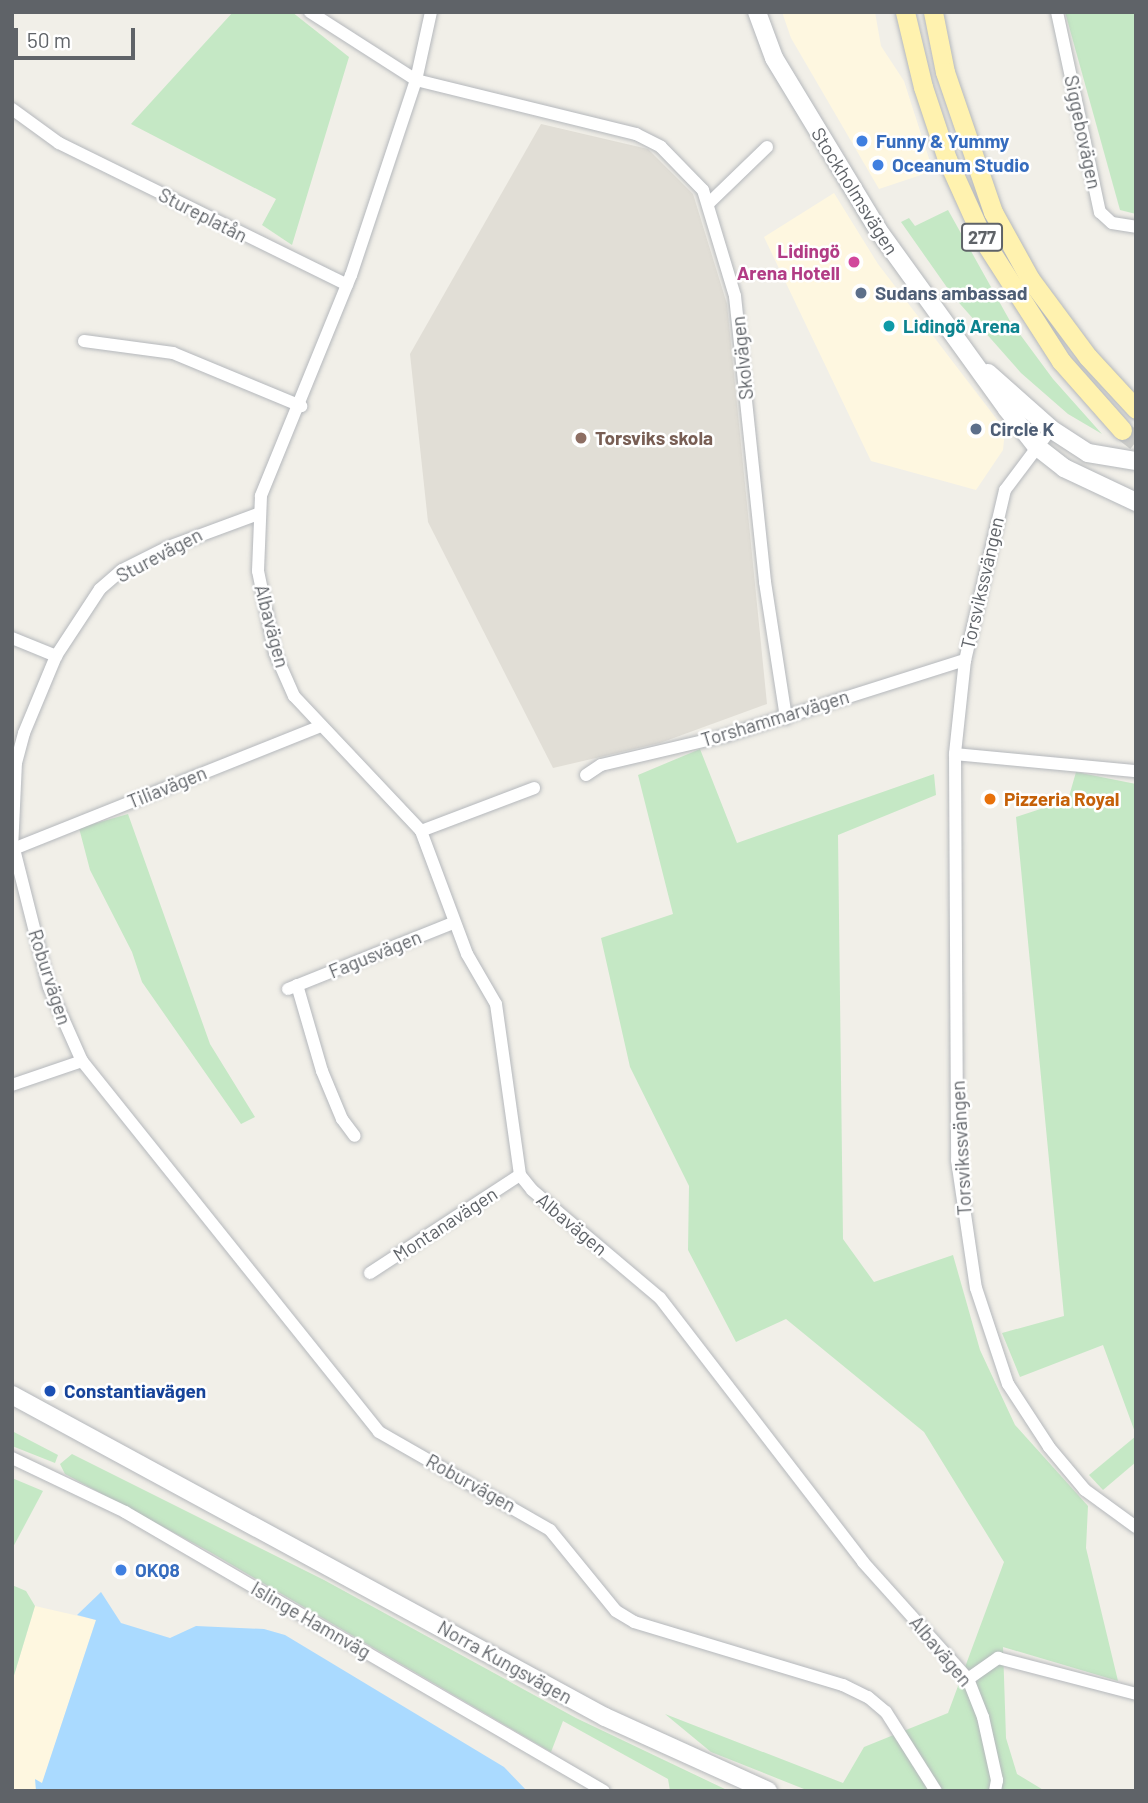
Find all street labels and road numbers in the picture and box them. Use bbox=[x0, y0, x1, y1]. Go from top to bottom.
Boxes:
street label: Siggebovägen bbox=[1060, 73, 1106, 191]
street label: Stockholmsvägen bbox=[807, 123, 903, 259]
street label: Stureplatån bbox=[155, 183, 251, 247]
road number: 277 bbox=[961, 222, 1003, 251]
street label: Skolvägen bbox=[726, 315, 758, 401]
street label: Torsvikssvängen bbox=[956, 515, 1008, 651]
street label: Sturevägen bbox=[112, 523, 206, 587]
street label: Albavägen bbox=[250, 582, 294, 670]
street label: Torshammarvägen bbox=[698, 685, 852, 751]
street label: Tiliavägen bbox=[124, 761, 210, 813]
street label: Fagusvägen bbox=[325, 925, 425, 983]
street label: Roburvägen bbox=[24, 926, 76, 1028]
street label: Torsvikssvängen bbox=[946, 1080, 976, 1216]
street label: Montanavägen bbox=[389, 1182, 501, 1266]
street label: Albavägen bbox=[532, 1188, 612, 1260]
street label: Roburvägen bbox=[422, 1449, 520, 1517]
street label: Islinge Hamnväg bbox=[247, 1577, 375, 1663]
street label: Albavägen bbox=[905, 1611, 977, 1691]
street label: Norra Kungsvägen bbox=[434, 1616, 576, 1708]

